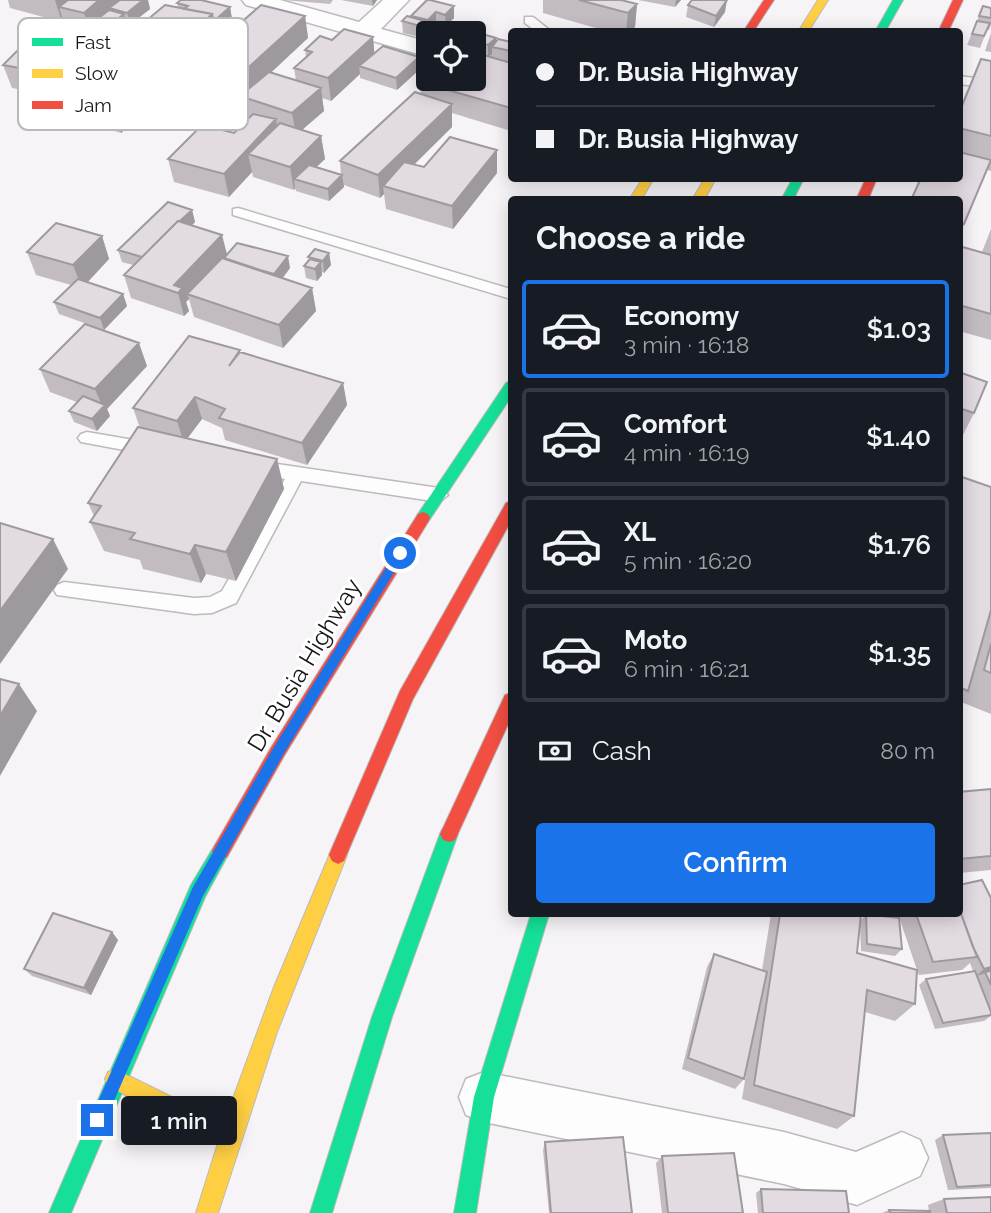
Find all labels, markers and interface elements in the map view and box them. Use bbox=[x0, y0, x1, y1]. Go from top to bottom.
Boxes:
legend bbox=[18, 18, 248, 130]
map controls bbox=[416, 21, 486, 91]
button: locate bbox=[416, 21, 486, 91]
text: Fast bbox=[75, 31, 111, 53]
text: Dr. Busia Highway bbox=[578, 57, 799, 87]
text: Slow bbox=[75, 62, 119, 84]
text: Jam bbox=[75, 94, 112, 116]
text: Dr. Busia Highway bbox=[578, 124, 799, 154]
text: Choose a ride bbox=[536, 219, 745, 256]
icon: car bbox=[540, 298, 603, 361]
text: Economy bbox=[624, 301, 739, 331]
text: $1.03 bbox=[867, 314, 931, 344]
text: 3 min · 16:18 bbox=[624, 331, 749, 358]
icon: car bbox=[540, 406, 603, 469]
text: Comfort bbox=[624, 409, 727, 439]
text: $1.40 bbox=[866, 422, 931, 452]
text: 4 min · 16:19 bbox=[624, 439, 749, 466]
icon: car bbox=[540, 514, 603, 577]
text: XL bbox=[624, 517, 656, 547]
text: $1.76 bbox=[867, 530, 931, 560]
route start bbox=[384, 537, 416, 569]
text: 5 min · 16:20 bbox=[624, 547, 752, 574]
street label: Dr. Busia Highway bbox=[241, 573, 367, 757]
icon: car bbox=[540, 622, 603, 685]
text: Moto bbox=[624, 625, 687, 655]
text: $1.35 bbox=[868, 638, 931, 668]
text: 6 min · 16:21 bbox=[624, 655, 749, 682]
icon: cash bbox=[536, 732, 574, 770]
text: Cash bbox=[592, 736, 652, 766]
text: 80 m bbox=[880, 737, 935, 764]
button: Confirm bbox=[536, 823, 935, 903]
callout: 1 min bbox=[122, 1096, 237, 1144]
route end bbox=[81, 1104, 113, 1136]
text: 1 min bbox=[150, 1107, 208, 1134]

